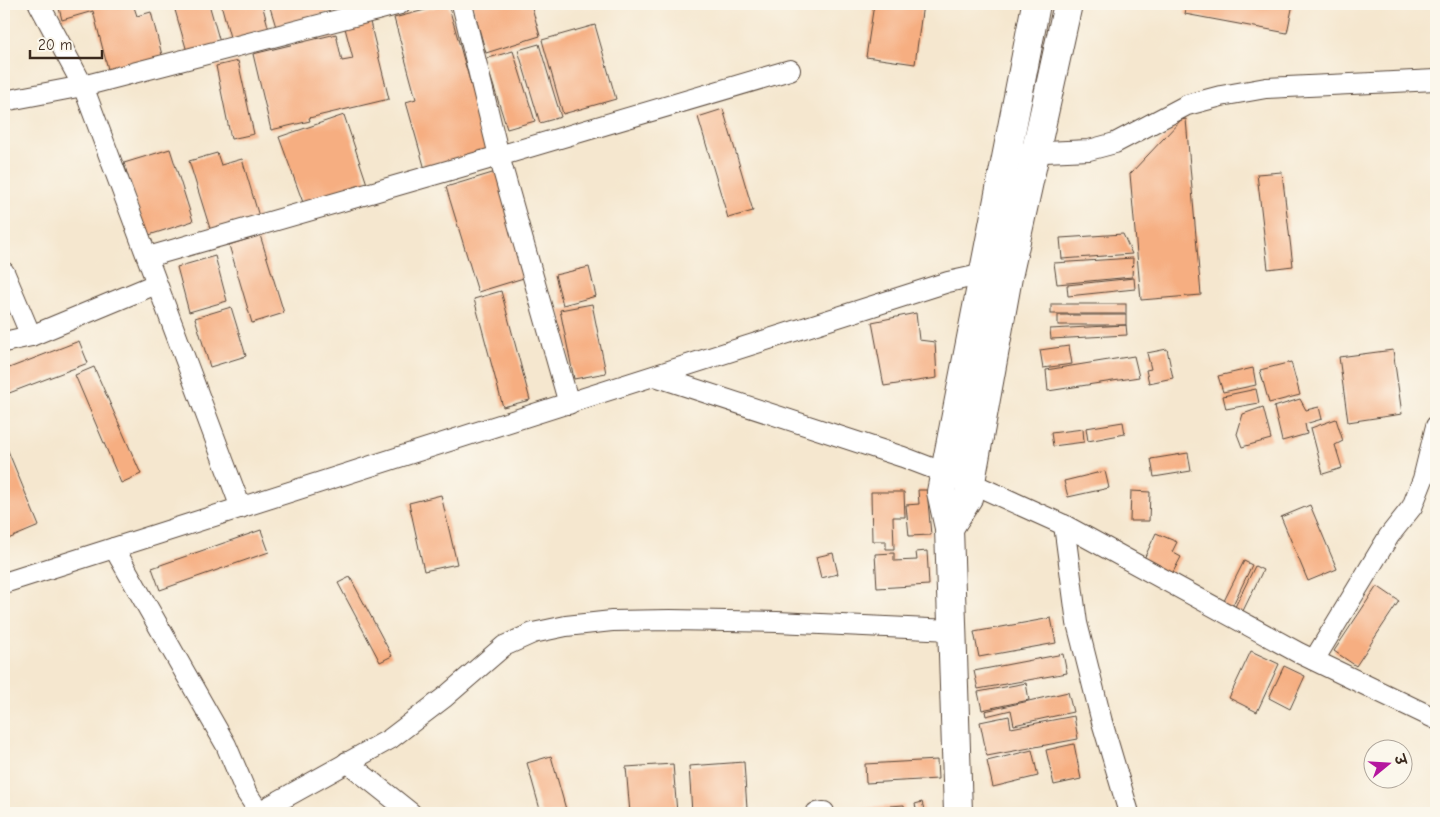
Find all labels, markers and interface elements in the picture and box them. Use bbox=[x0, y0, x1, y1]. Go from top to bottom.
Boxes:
scale bar bbox=[30, 28, 102, 60]
text: 20 m bbox=[38, 36, 72, 54]
north arrow bbox=[1362, 740, 1412, 790]
text: उ bbox=[1390, 751, 1410, 769]

